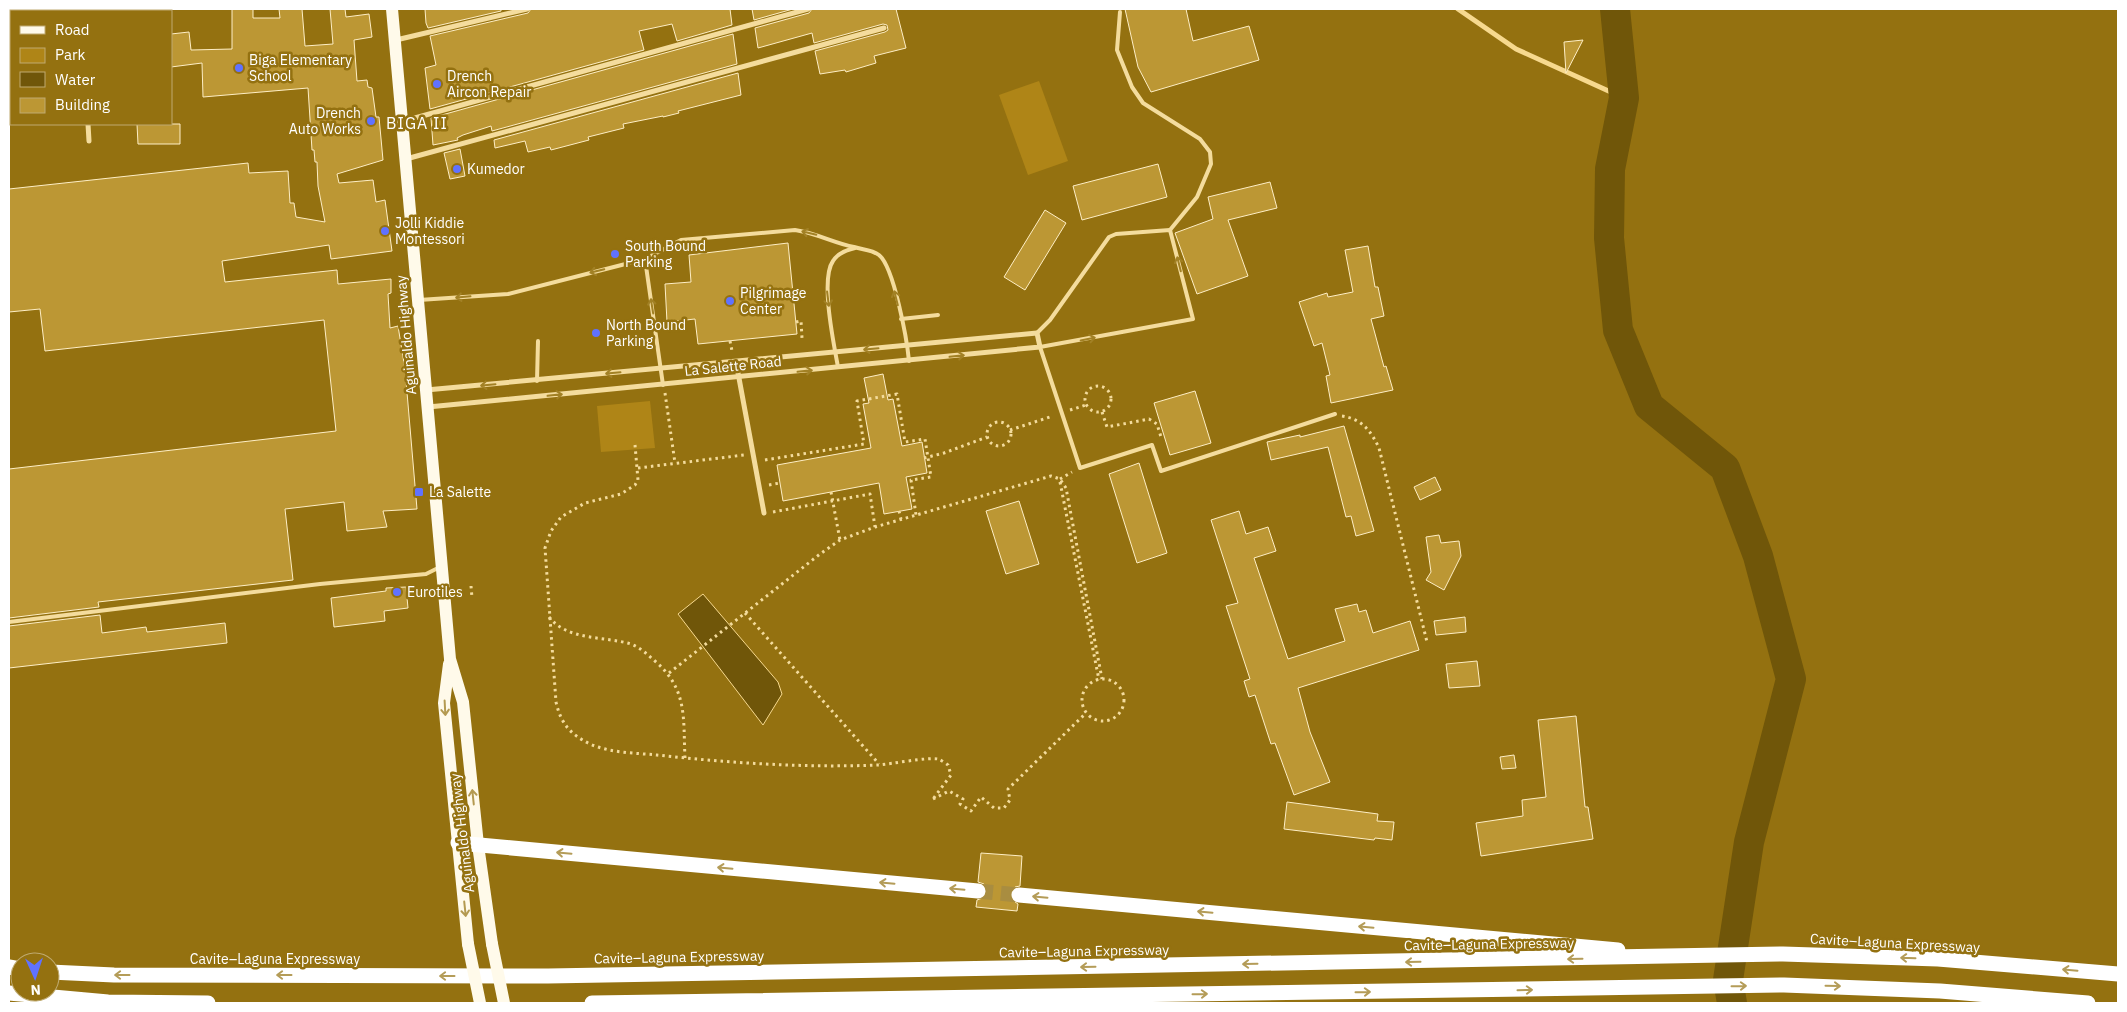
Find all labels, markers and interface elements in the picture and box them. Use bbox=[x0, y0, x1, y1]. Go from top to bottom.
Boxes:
legend bbox=[10, 10, 172, 125]
text: Road bbox=[55, 20, 90, 39]
text: Park bbox=[55, 45, 85, 64]
place label: Biga Elementary School bbox=[249, 51, 352, 85]
marker: Biga Elementary School bbox=[233, 62, 245, 74]
place label: Drench Aircon Repair bbox=[447, 67, 531, 101]
text: Water bbox=[55, 70, 96, 89]
marker: Drench Aircon Repair bbox=[431, 78, 443, 90]
text: Building bbox=[55, 95, 110, 114]
place label: Drench Auto Works bbox=[289, 104, 361, 138]
district label: BIGA II bbox=[386, 113, 448, 133]
marker: Drench Auto Works bbox=[365, 115, 377, 127]
place label: Kumedor bbox=[467, 160, 525, 178]
marker: Kumedor bbox=[451, 163, 463, 175]
place label: Jolli Kiddie Montessori bbox=[395, 214, 465, 248]
marker: Jolli Kiddie Montessori bbox=[379, 225, 391, 237]
one-way arrow bbox=[801, 228, 817, 237]
place label: South Bound Parking bbox=[625, 237, 706, 271]
marker: South Bound Parking bbox=[609, 248, 621, 260]
one-way arrow bbox=[1174, 257, 1183, 273]
one-way arrow bbox=[590, 267, 606, 276]
street label: Aguinaldo Highway bbox=[392, 274, 420, 396]
place label: Pilgrimage Center bbox=[740, 284, 807, 318]
one-way arrow bbox=[891, 290, 900, 306]
one-way arrow bbox=[823, 291, 833, 307]
one-way arrow bbox=[455, 293, 471, 302]
marker: Pilgrimage Center bbox=[724, 295, 736, 307]
one-way arrow bbox=[647, 298, 657, 314]
place label: North Bound Parking bbox=[606, 316, 686, 350]
marker: North Bound Parking bbox=[590, 327, 602, 339]
one-way arrow bbox=[1080, 333, 1096, 343]
one-way arrow bbox=[864, 344, 880, 353]
one-way arrow bbox=[949, 351, 965, 361]
street label: La Salette Road bbox=[683, 352, 783, 380]
one-way arrow bbox=[796, 366, 812, 376]
one-way arrow bbox=[605, 369, 621, 378]
one-way arrow bbox=[480, 380, 496, 390]
one-way arrow bbox=[547, 390, 563, 400]
place label: La Salette bbox=[429, 483, 492, 501]
marker: La Salette bbox=[413, 486, 425, 498]
place label: Eurotiles bbox=[407, 583, 463, 601]
marker: Eurotiles bbox=[391, 586, 403, 598]
one-way arrow bbox=[440, 700, 449, 716]
street label: Aguinaldo Highway bbox=[446, 772, 478, 894]
one-way arrow bbox=[468, 789, 478, 805]
one-way arrow bbox=[556, 848, 572, 858]
one-way arrow bbox=[718, 863, 734, 872]
one-way arrow bbox=[880, 878, 896, 887]
one-way arrow bbox=[949, 884, 965, 894]
one-way arrow bbox=[1032, 892, 1048, 901]
one-way arrow bbox=[460, 901, 470, 917]
one-way arrow bbox=[1197, 907, 1213, 917]
one-way arrow bbox=[1359, 922, 1375, 931]
street label: Cavite–Laguna Expressway bbox=[1809, 930, 1981, 956]
street label: Cavite–Laguna Expressway bbox=[1404, 934, 1574, 954]
street label: Cavite–Laguna Expressway bbox=[999, 941, 1169, 961]
street label: Cavite–Laguna Expressway bbox=[594, 947, 764, 967]
street label: Cavite–Laguna Expressway bbox=[190, 950, 360, 968]
north arrow bbox=[10, 952, 60, 1002]
one-way arrow bbox=[1900, 953, 1916, 963]
one-way arrow bbox=[1567, 954, 1584, 964]
one-way arrow bbox=[1405, 957, 1421, 966]
one-way arrow bbox=[1242, 959, 1258, 969]
one-way arrow bbox=[1080, 962, 1096, 972]
one-way arrow bbox=[2062, 965, 2078, 975]
one-way arrow bbox=[114, 970, 130, 980]
one-way arrow bbox=[276, 970, 292, 980]
one-way arrow bbox=[439, 971, 455, 981]
text: N bbox=[30, 981, 41, 999]
one-way arrow bbox=[1731, 981, 1747, 991]
one-way arrow bbox=[1824, 981, 1841, 991]
one-way arrow bbox=[1517, 985, 1533, 994]
one-way arrow bbox=[1354, 987, 1371, 997]
one-way arrow bbox=[1192, 989, 1208, 999]

